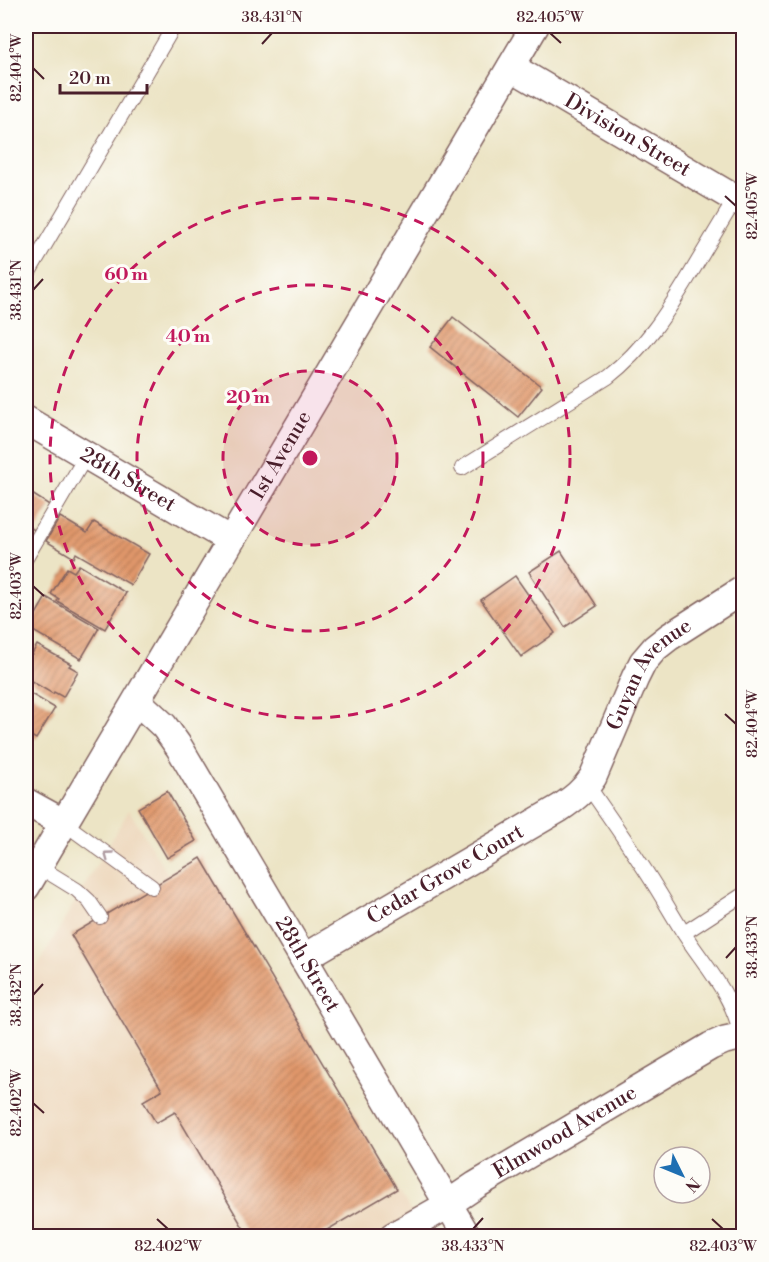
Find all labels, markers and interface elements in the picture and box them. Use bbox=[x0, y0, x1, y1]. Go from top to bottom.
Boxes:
text: 38.431°N bbox=[242, 8, 302, 27]
text: 82.405°W bbox=[516, 8, 584, 27]
text: 82.404°W bbox=[7, 34, 26, 102]
scale bar bbox=[60, 57, 147, 95]
text: 20 m bbox=[69, 67, 111, 90]
street label: Division Street bbox=[559, 88, 696, 183]
text: 82.405°W bbox=[743, 172, 762, 240]
text: 38.431°N bbox=[7, 260, 26, 320]
text: 60 m bbox=[104, 263, 148, 286]
text: 40 m bbox=[166, 325, 211, 348]
text: 20 m bbox=[226, 386, 270, 409]
street label: 1st Avenue bbox=[244, 406, 317, 505]
street label: 28th Street bbox=[75, 442, 181, 518]
centre of rings bbox=[300, 448, 320, 468]
text: 82.403°W bbox=[7, 552, 26, 620]
street label: Guyan Avenue bbox=[601, 613, 697, 735]
text: 82.404°W bbox=[743, 690, 762, 758]
street label: Cedar Grove Court bbox=[362, 819, 529, 931]
one-way arrow bbox=[103, 851, 114, 862]
street label: 28th Street bbox=[269, 912, 346, 1017]
text: 38.433°N bbox=[743, 916, 762, 978]
text: 38.432°N bbox=[7, 963, 26, 1027]
text: 82.402°W bbox=[7, 1069, 26, 1137]
street label: Elmwood Avenue bbox=[489, 1080, 642, 1185]
north arrow bbox=[652, 1145, 712, 1205]
text: N bbox=[680, 1173, 704, 1196]
text: 82.402°W bbox=[134, 1237, 202, 1256]
text: 38.433°N bbox=[442, 1237, 504, 1256]
text: 82.403°W bbox=[689, 1237, 757, 1256]

